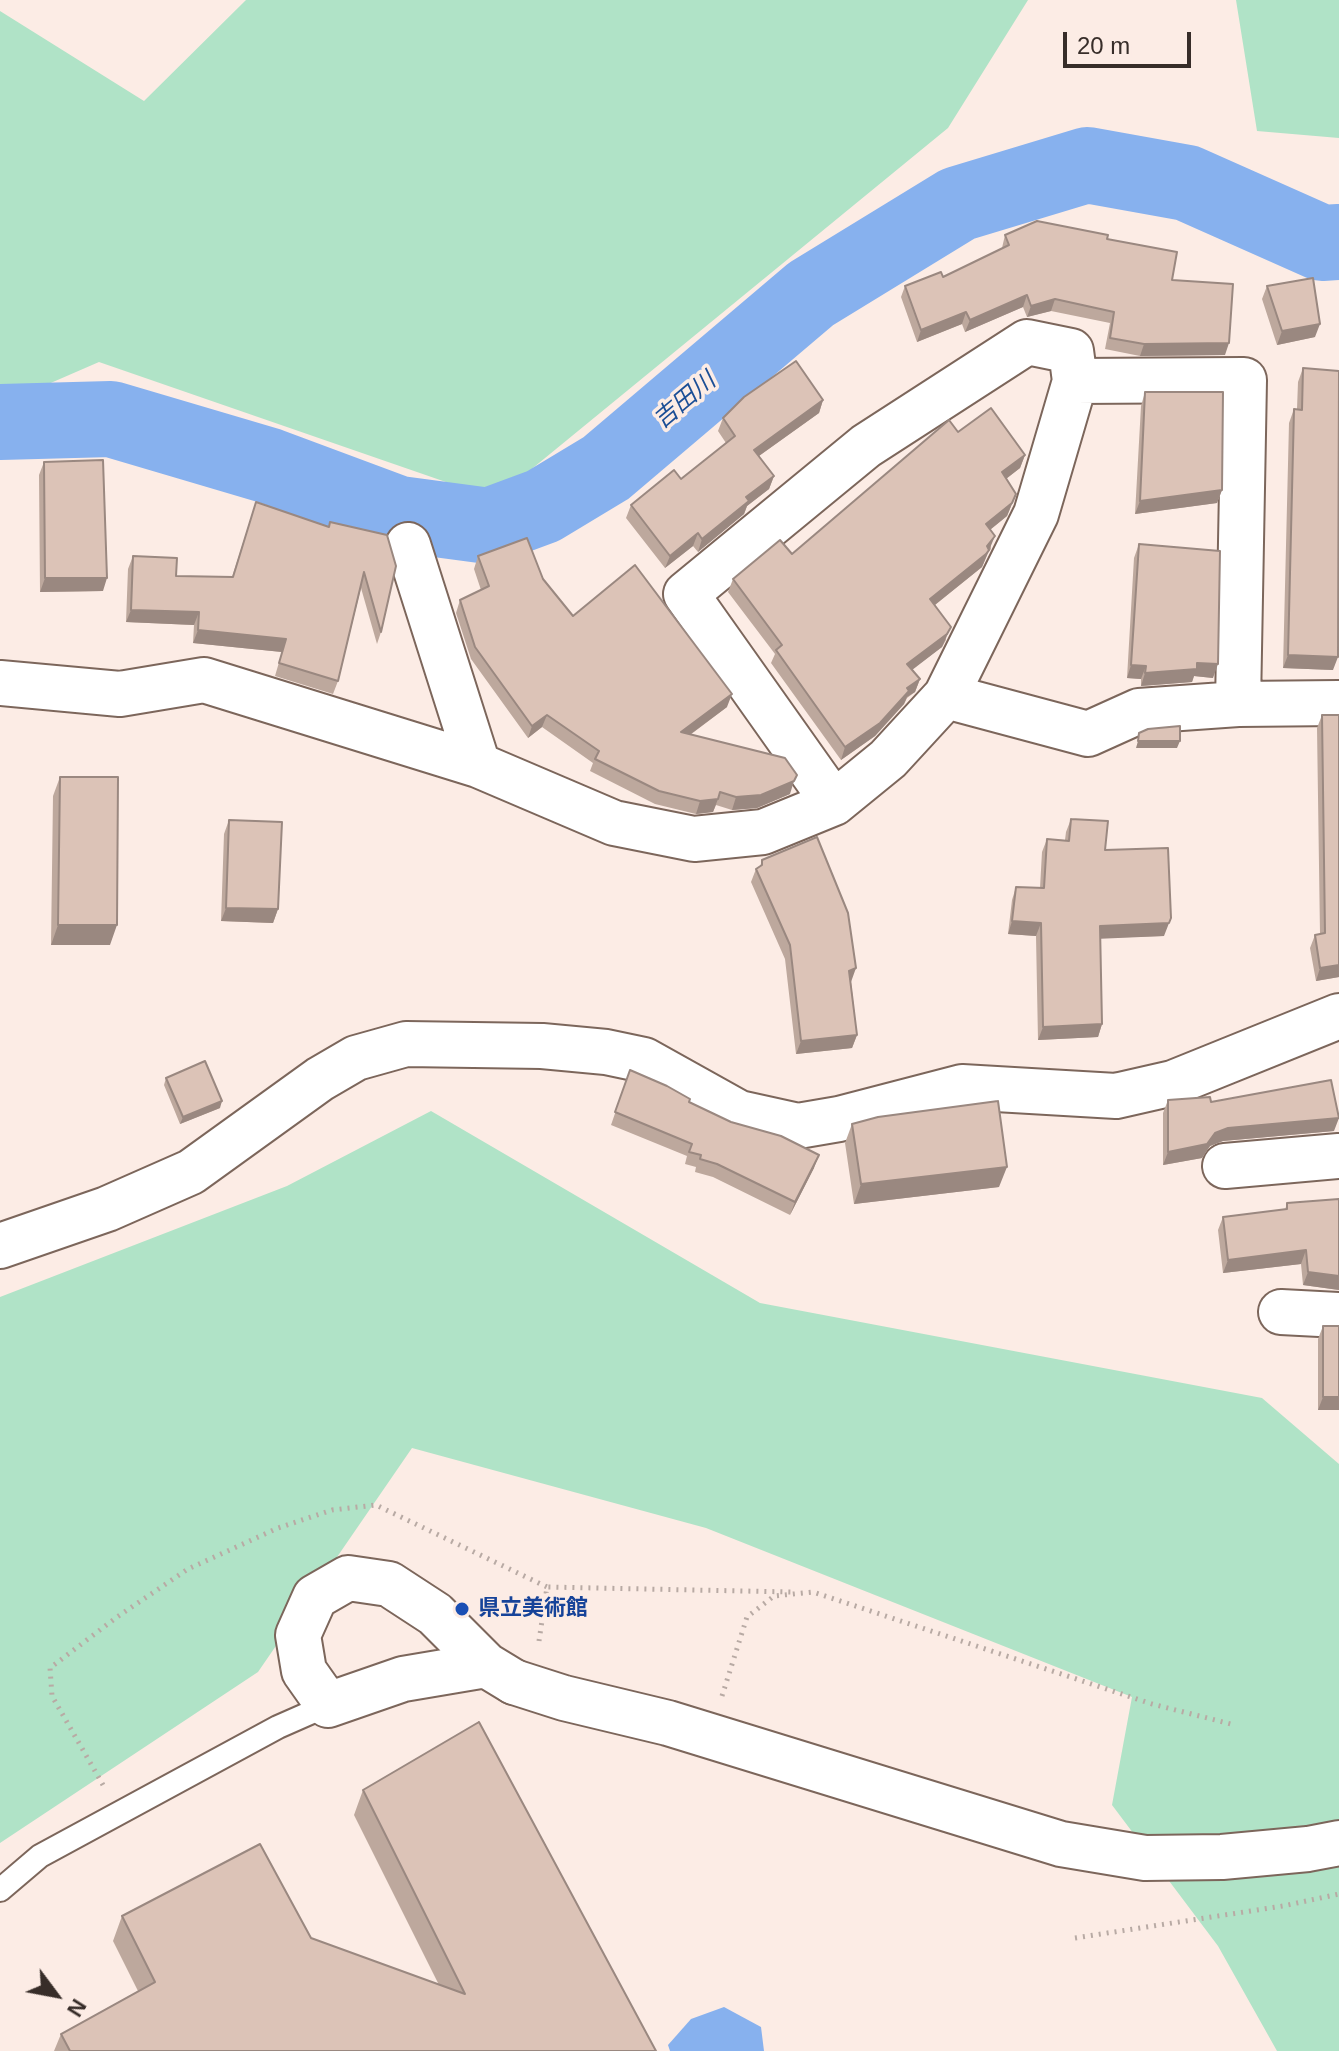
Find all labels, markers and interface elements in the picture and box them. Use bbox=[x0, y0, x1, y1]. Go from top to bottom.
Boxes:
scale bar bbox=[1067, 16, 1195, 66]
text: 20 m bbox=[1077, 32, 1130, 59]
water label: 吉田川 bbox=[648, 367, 722, 435]
place label: 県立美術館 bbox=[478, 1596, 588, 1622]
marker: 県立美術館 bbox=[453, 1600, 471, 1618]
north arrow bbox=[16, 1955, 96, 2035]
text: N bbox=[62, 1995, 92, 2021]

